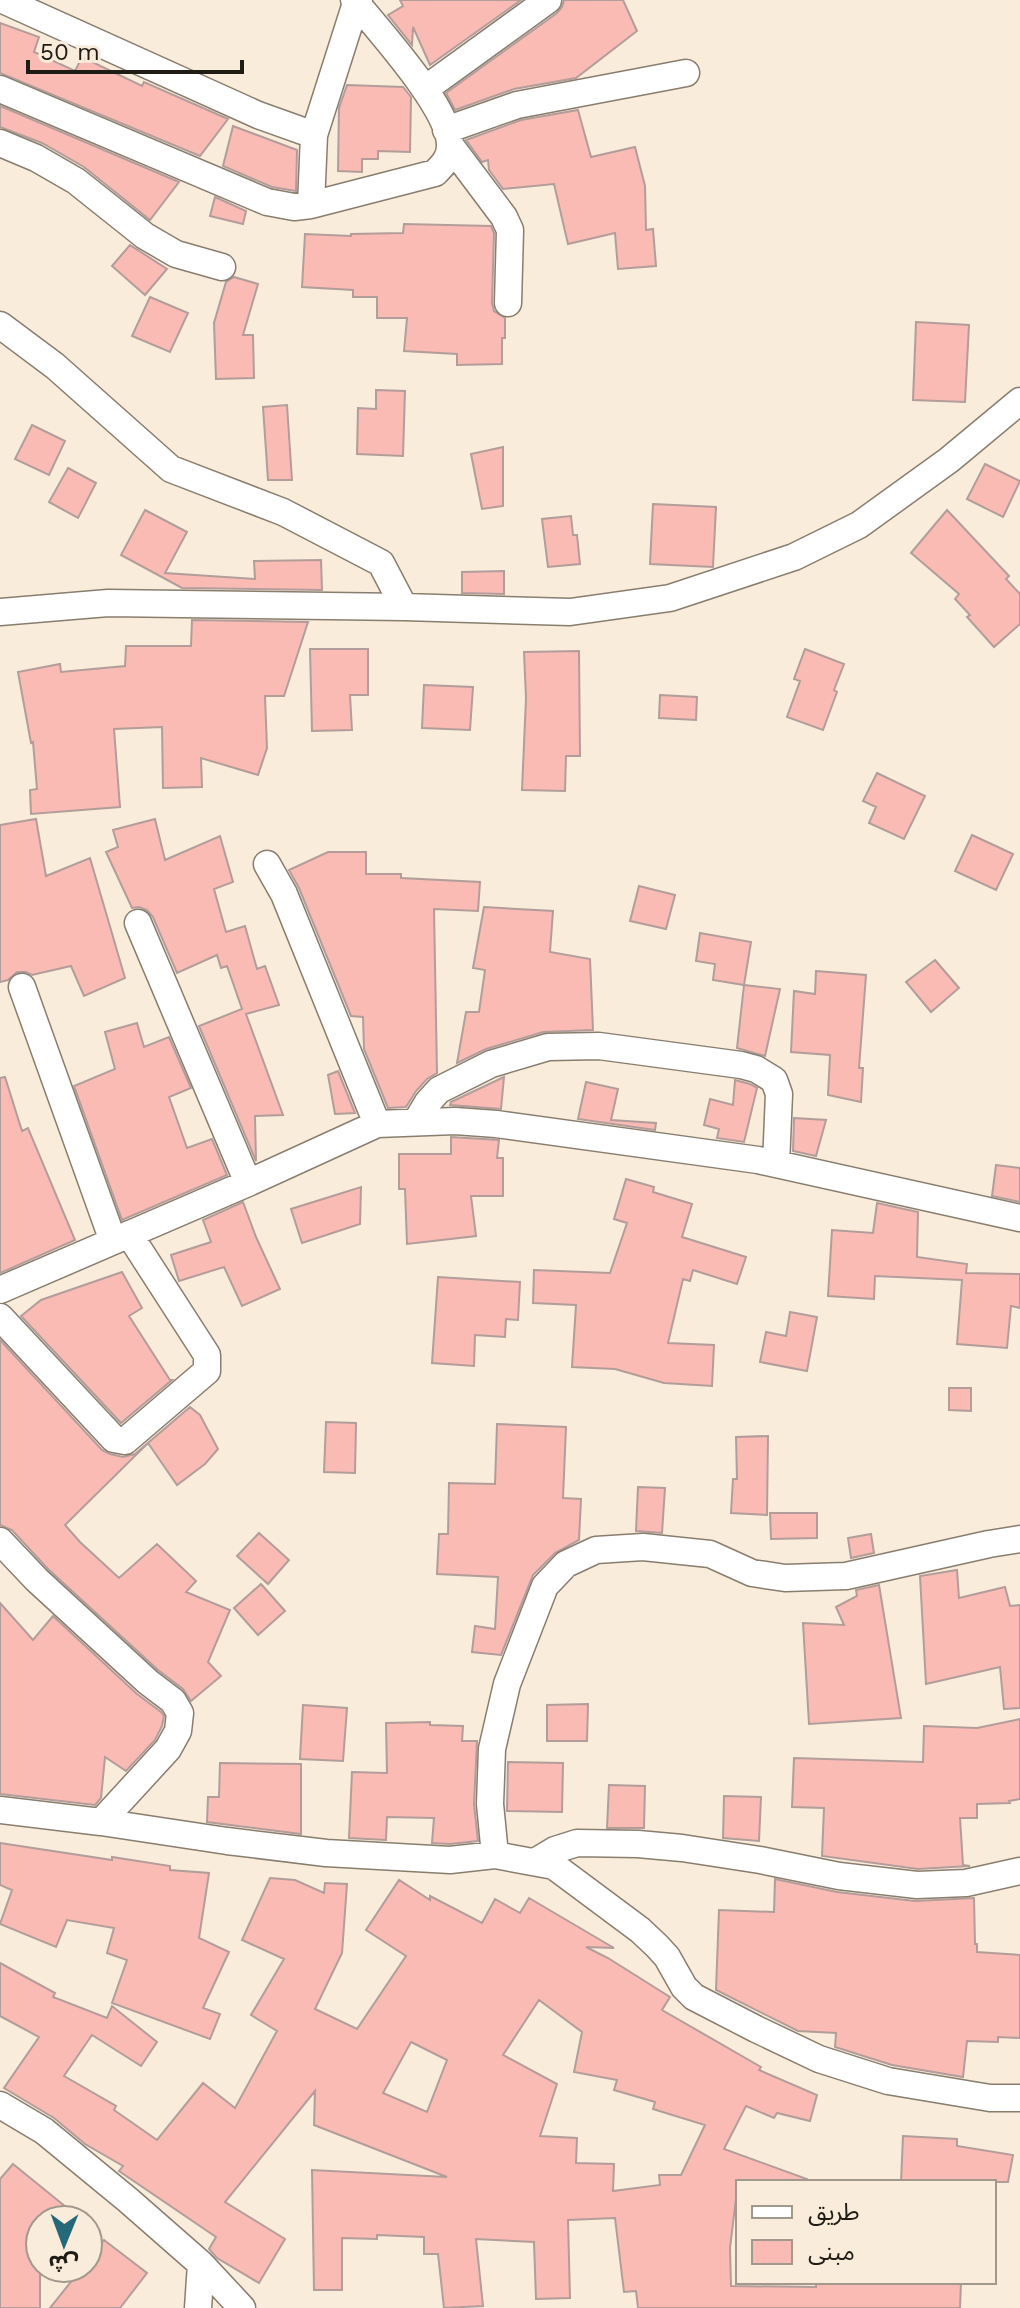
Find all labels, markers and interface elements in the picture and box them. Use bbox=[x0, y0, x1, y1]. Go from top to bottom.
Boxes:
scale bar bbox=[28, 24, 242, 74]
text: 50 m bbox=[40, 38, 100, 66]
legend bbox=[736, 2180, 996, 2284]
text: طريق bbox=[808, 2198, 860, 2227]
north arrow bbox=[24, 2204, 104, 2284]
text: مبنى bbox=[808, 2238, 855, 2266]
text: ش bbox=[48, 2251, 79, 2276]

